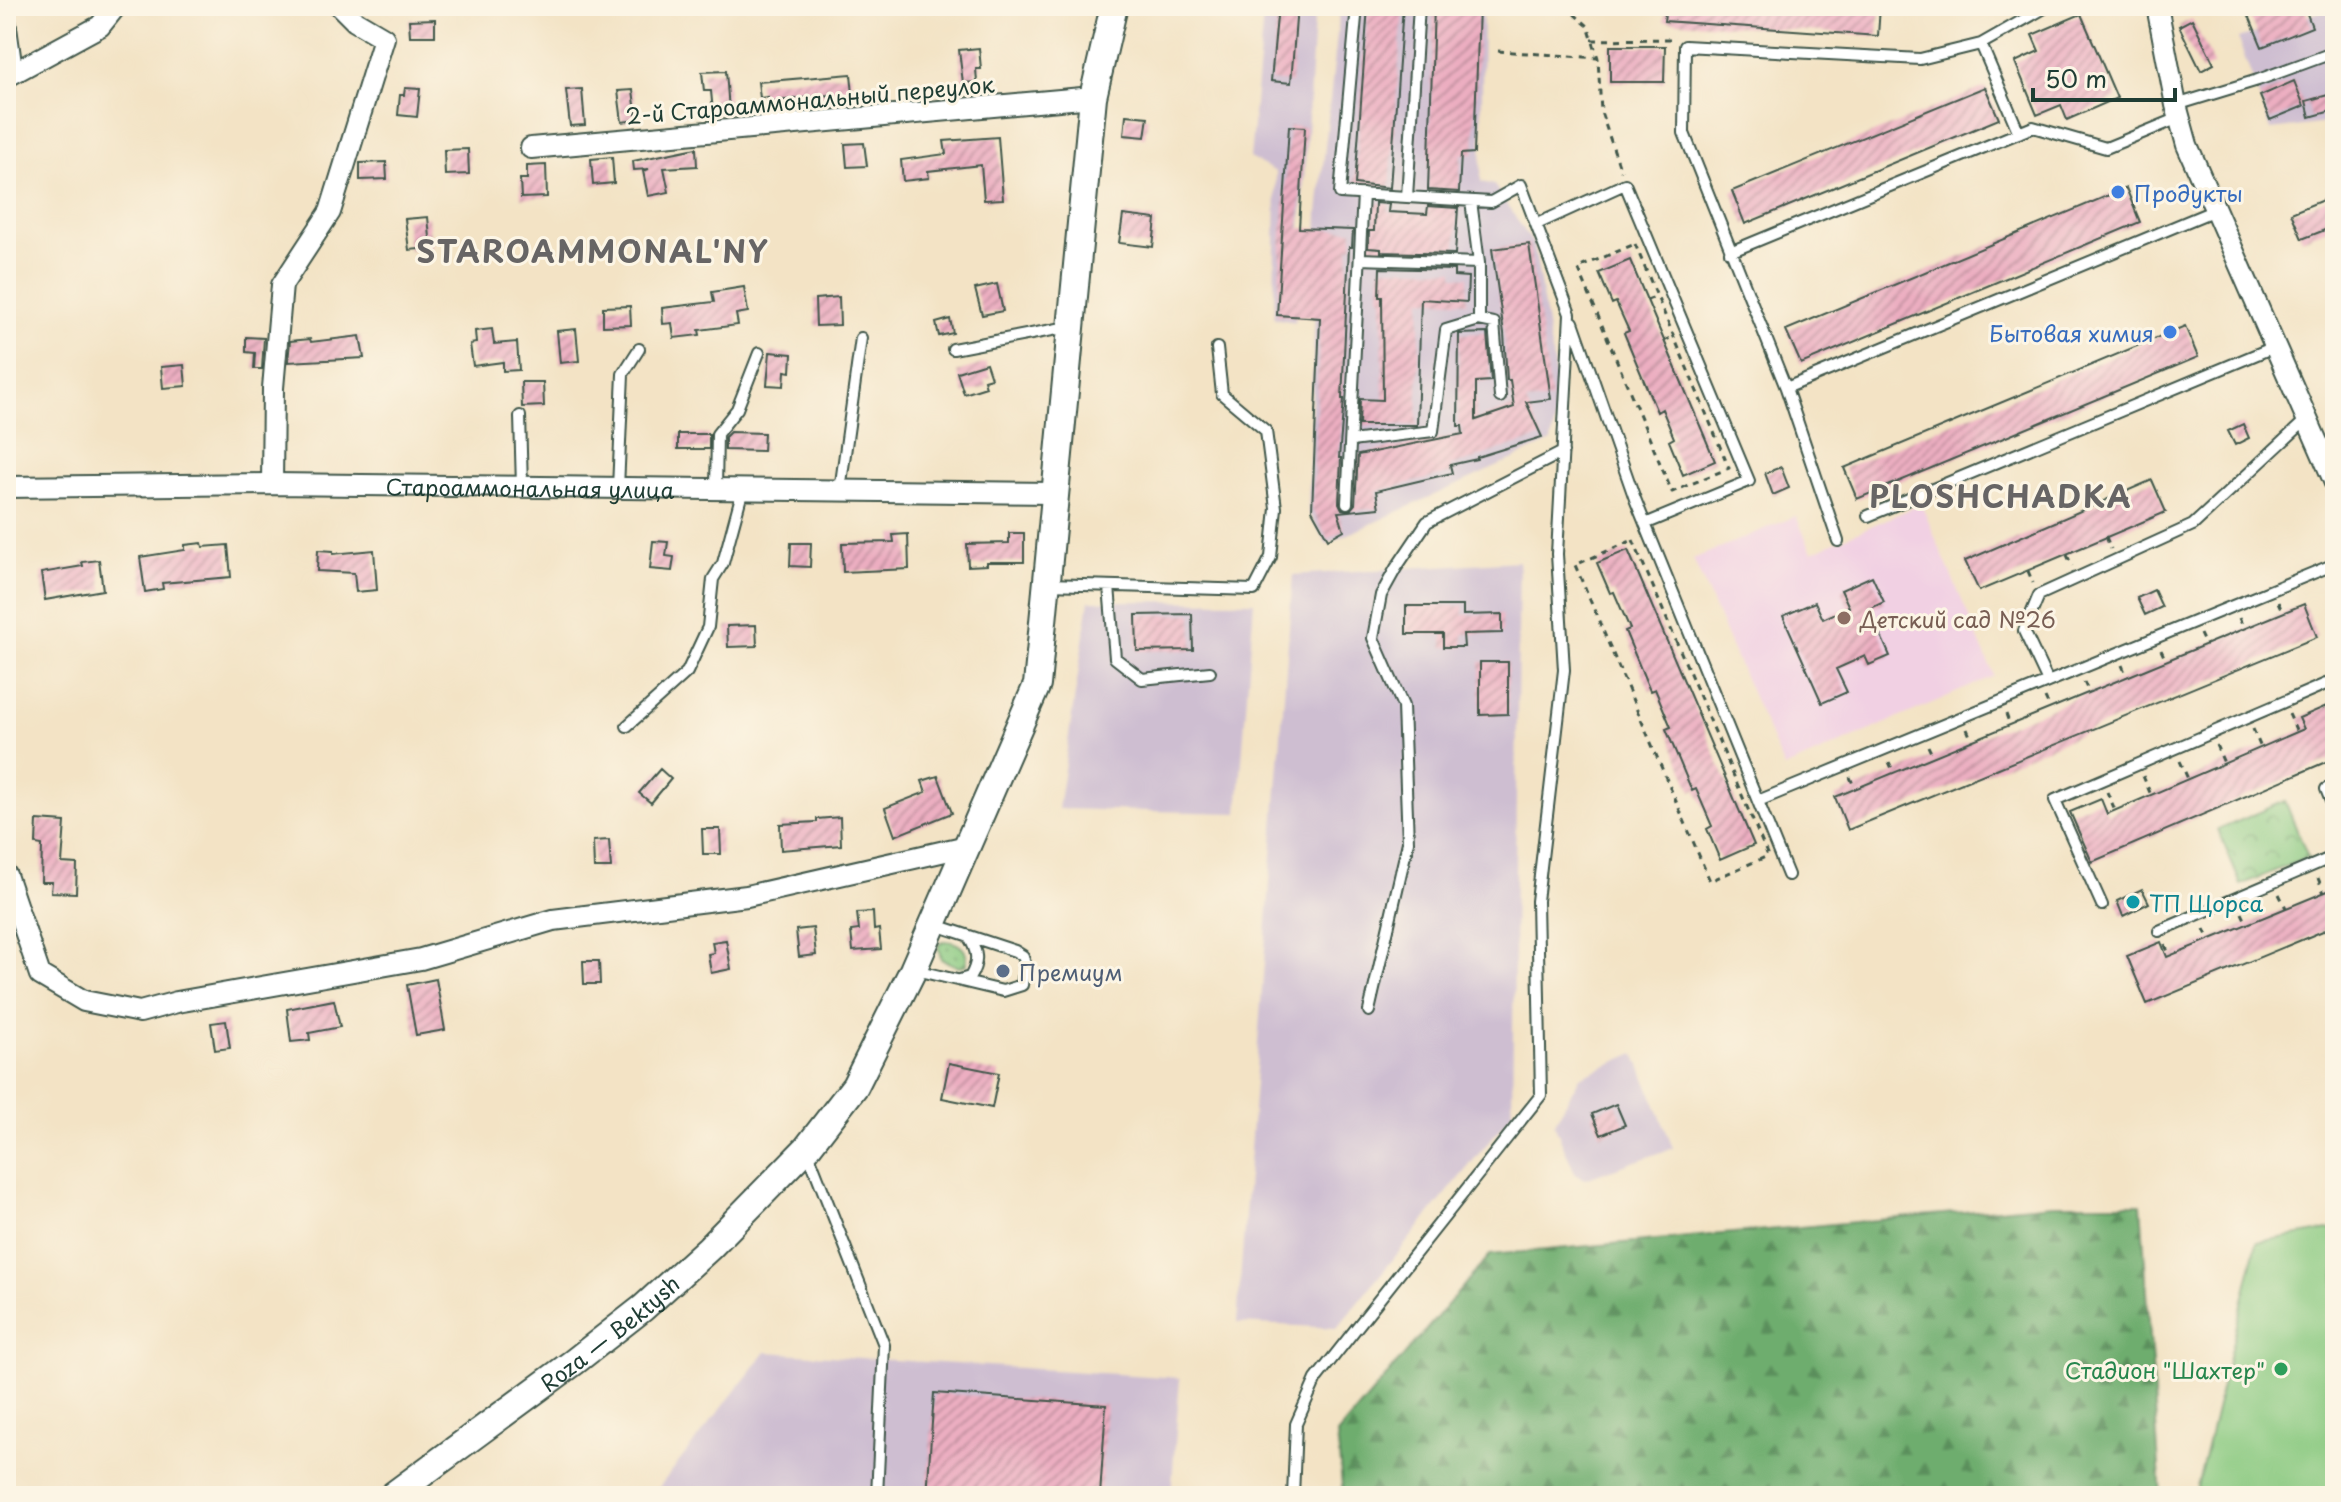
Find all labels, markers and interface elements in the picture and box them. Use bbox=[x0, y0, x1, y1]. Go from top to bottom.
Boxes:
scale bar bbox=[2033, 52, 2175, 102]
text: 50 m bbox=[2045, 60, 2107, 96]
street label: 2-й Староаммональный переулок bbox=[624, 66, 997, 132]
place label: Продукты bbox=[2134, 176, 2243, 209]
marker: Продукты bbox=[2109, 183, 2127, 201]
district label: STAROAMMONAL'NY bbox=[417, 228, 769, 273]
place label: Бытовая химия bbox=[1989, 316, 2154, 349]
marker: Бытовая химия bbox=[2161, 323, 2179, 341]
street label: Староаммональная улица bbox=[385, 469, 675, 505]
district label: PLOSHCHADKA bbox=[1869, 473, 2133, 518]
place label: Детский сад №26 bbox=[1859, 602, 2056, 635]
marker: Детский сад №26 bbox=[1835, 609, 1853, 627]
place label: ТП Щорса bbox=[2149, 886, 2263, 919]
marker: ТП Щорса bbox=[2124, 893, 2142, 911]
place label: Премиум bbox=[1019, 955, 1123, 988]
marker: Премиум bbox=[994, 962, 1012, 980]
street label: Roza — Bektysh bbox=[533, 1266, 686, 1399]
place label: Стадион "Шахтер" bbox=[2065, 1353, 2265, 1386]
marker: Стадион "Шахтер" bbox=[2272, 1360, 2290, 1378]

